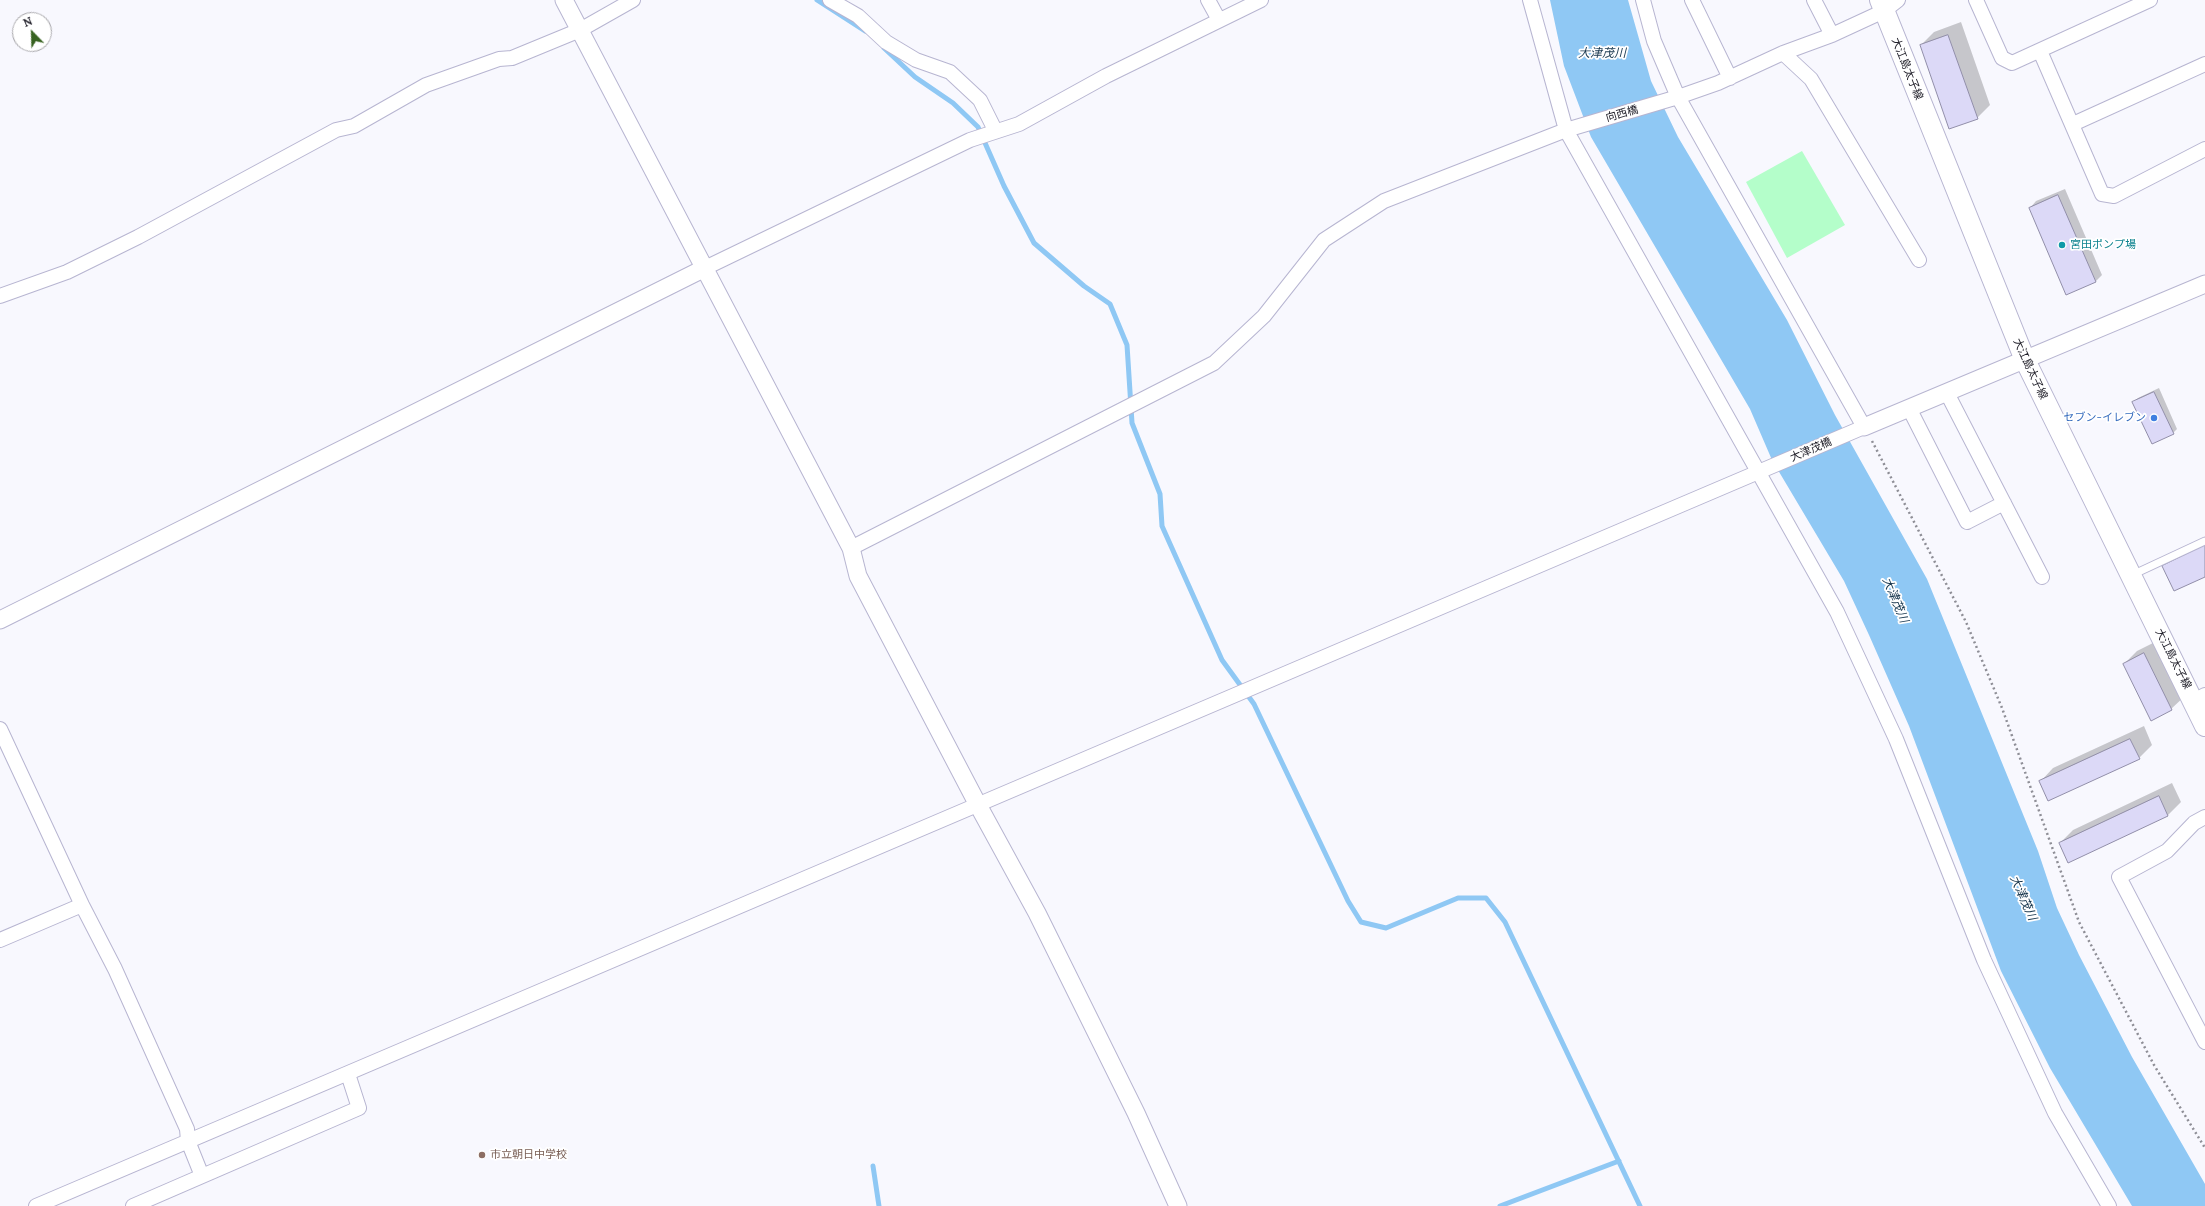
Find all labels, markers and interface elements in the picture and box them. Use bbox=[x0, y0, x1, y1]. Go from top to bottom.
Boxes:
north arrow bbox=[12, 12, 52, 52]
text: N bbox=[21, 14, 34, 30]
street label: 大江島太子線 bbox=[1889, 36, 1925, 102]
water label: 大津茂川 bbox=[1578, 47, 1626, 61]
street label: 向西橋 bbox=[1604, 103, 1640, 125]
place label: 宮田ポンプ場 bbox=[2070, 238, 2136, 252]
marker: 宮田ポンプ場 bbox=[2057, 240, 2067, 250]
street label: 大江島太子線 bbox=[2010, 336, 2050, 402]
place label: セブン-イレブン bbox=[2064, 411, 2146, 425]
marker: セブン-イレブン bbox=[2149, 413, 2159, 423]
street label: 大津茂橋 bbox=[1788, 435, 1834, 465]
water label: 大津茂川 bbox=[1879, 575, 1911, 625]
street label: 大江島太子線 bbox=[2152, 627, 2194, 691]
water label: 大津茂川 bbox=[2007, 873, 2039, 923]
place label: 市立朝日中学校 bbox=[490, 1148, 567, 1162]
marker: 市立朝日中学校 bbox=[477, 1150, 487, 1160]

